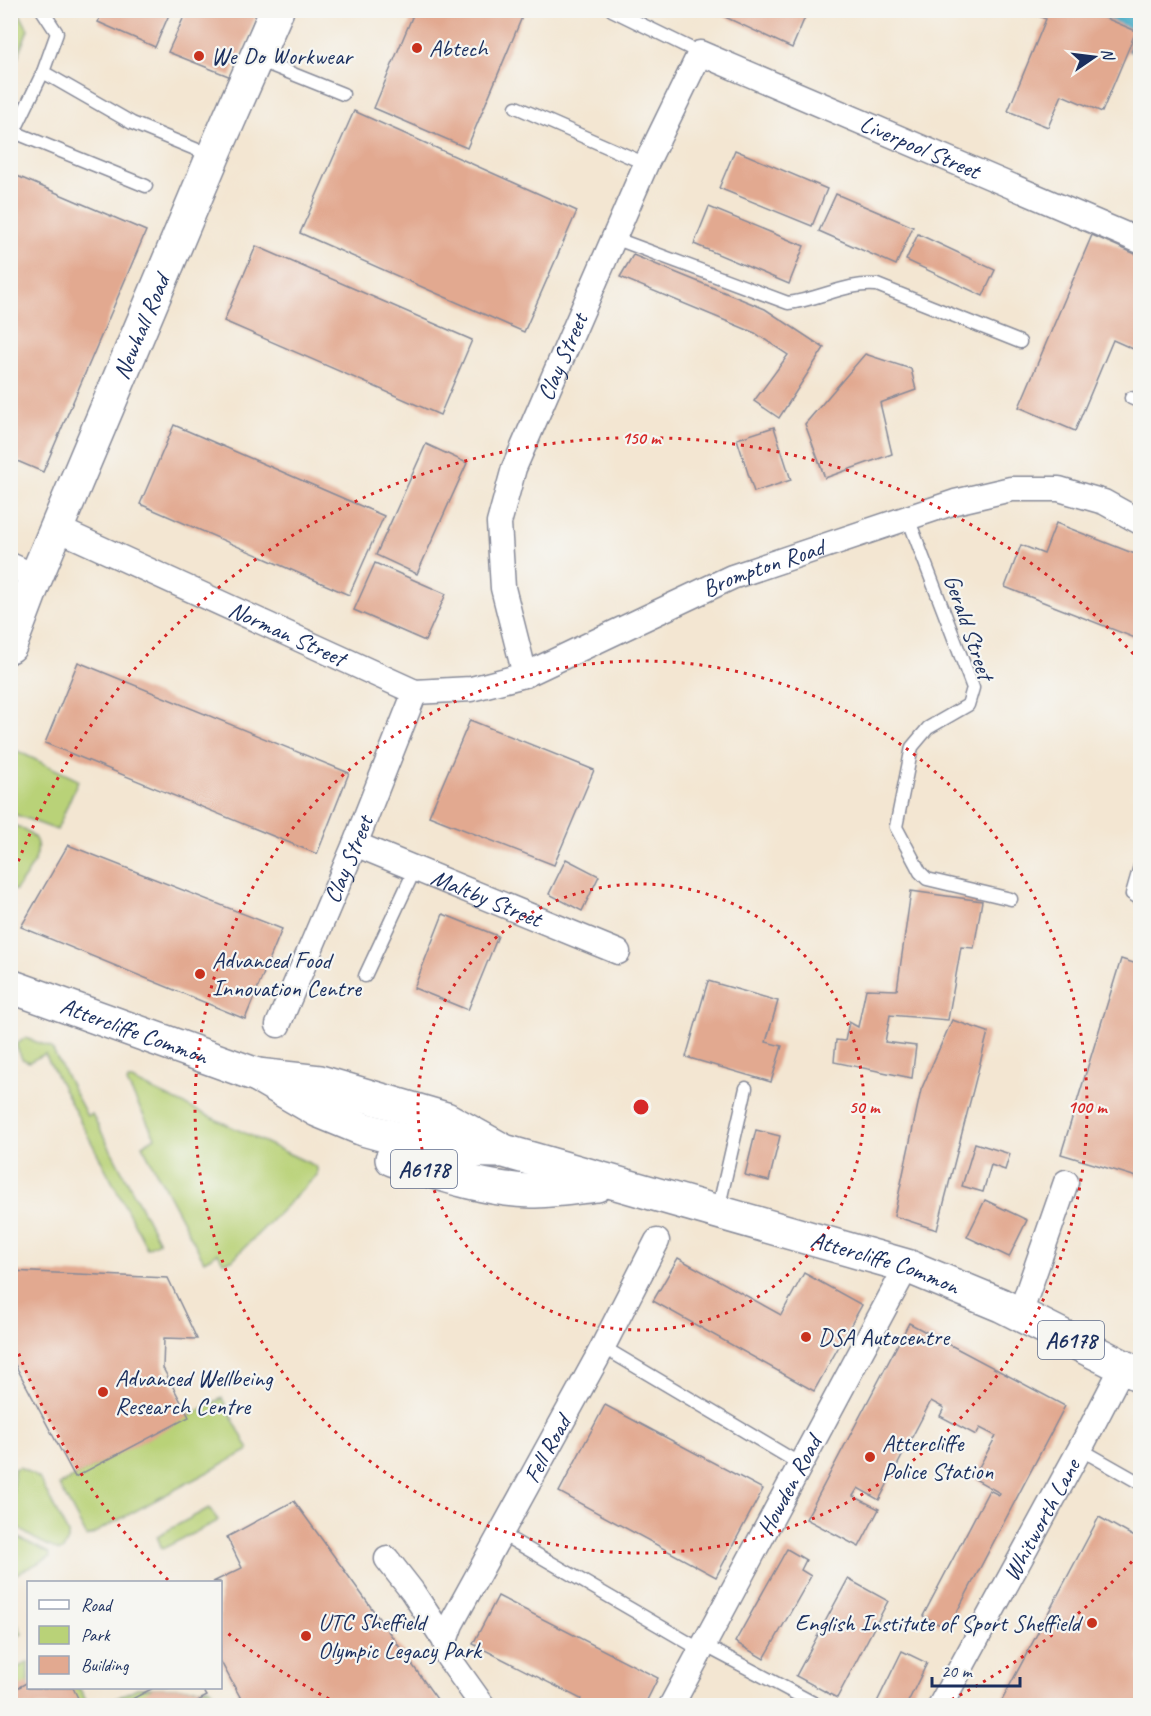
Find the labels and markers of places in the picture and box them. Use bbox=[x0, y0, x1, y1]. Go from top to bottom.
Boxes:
place label: Abtech bbox=[429, 33, 489, 63]
place label: We Do Workwear bbox=[211, 41, 354, 71]
marker: Abtech bbox=[410, 41, 424, 55]
marker: We Do Workwear bbox=[192, 49, 206, 63]
place label: Advanced Food Innovation Centre bbox=[212, 945, 363, 1003]
marker: Advanced Food Innovation Centre bbox=[193, 967, 207, 981]
centre of rings bbox=[631, 1097, 651, 1117]
place label: DSA Autocentre bbox=[818, 1322, 951, 1352]
marker: DSA Autocentre bbox=[799, 1330, 813, 1344]
place label: Advanced Wellbeing Research Centre bbox=[115, 1363, 274, 1421]
marker: Advanced Wellbeing Research Centre bbox=[96, 1385, 110, 1399]
place label: Attercliffe Police Station bbox=[882, 1428, 993, 1486]
marker: Attercliffe Police Station bbox=[863, 1450, 877, 1464]
place label: UTC Sheffield Olympic Legacy Park bbox=[318, 1607, 483, 1665]
place label: English Institute of Sport Sheffield bbox=[795, 1608, 1084, 1638]
marker: English Institute of Sport Sheffield bbox=[1085, 1616, 1099, 1630]
marker: UTC Sheffield Olympic Legacy Park bbox=[299, 1629, 313, 1643]

